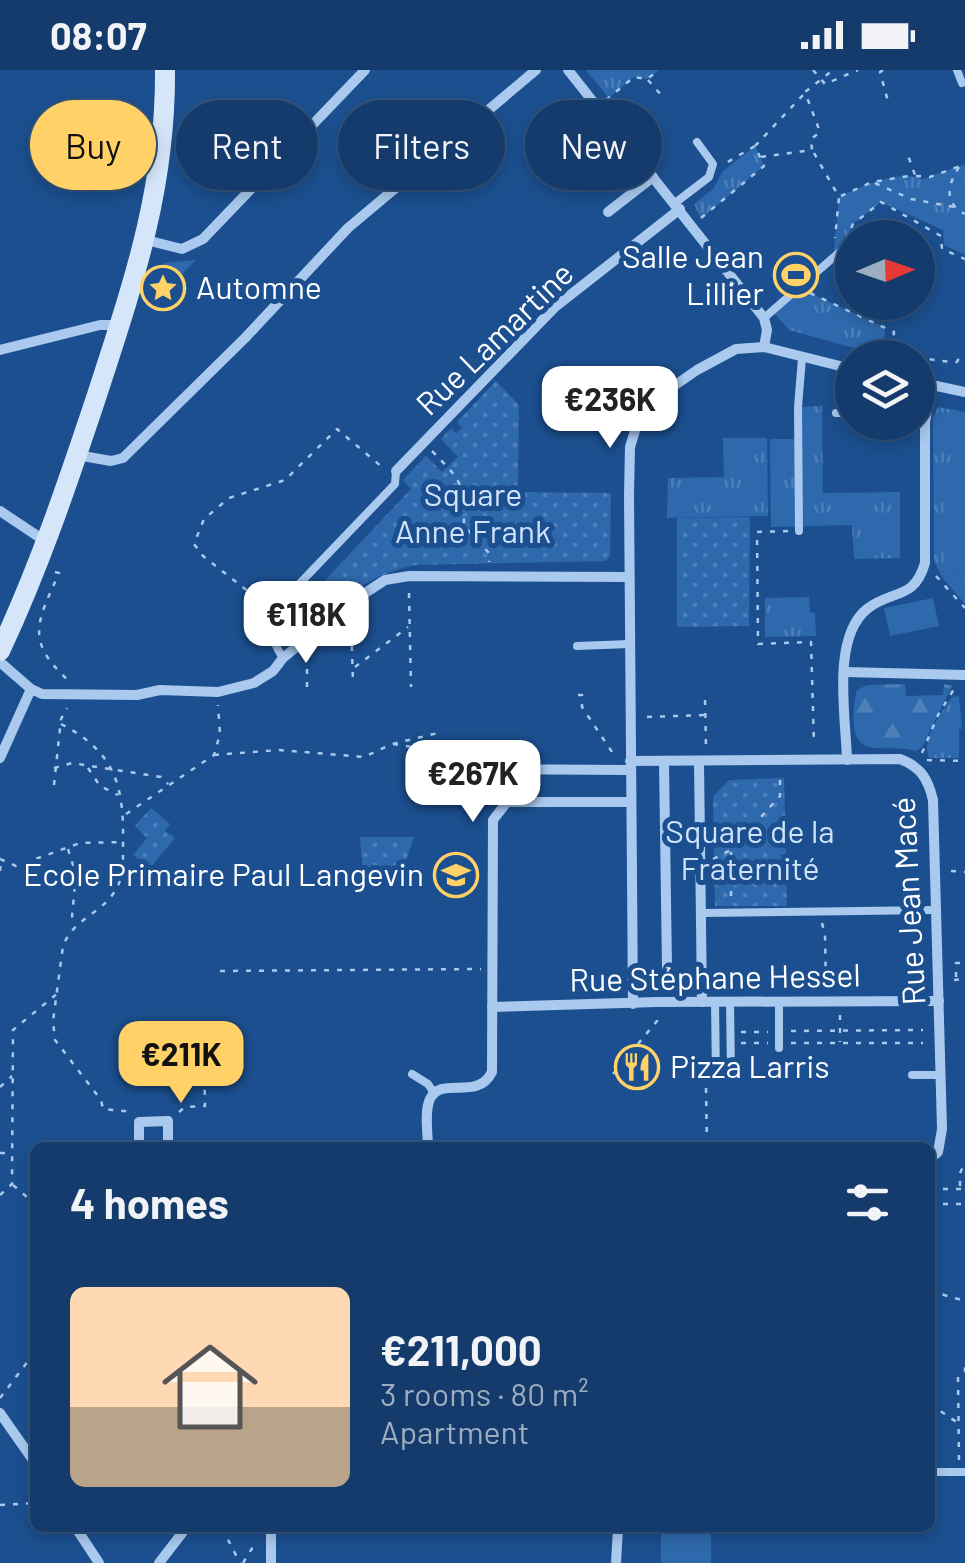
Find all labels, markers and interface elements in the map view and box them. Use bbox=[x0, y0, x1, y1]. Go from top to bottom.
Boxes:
text: 08:07 bbox=[50, 12, 147, 58]
chip: Buy bbox=[30, 100, 156, 190]
chip: Rent bbox=[176, 100, 318, 190]
chip: Filters bbox=[338, 100, 505, 190]
chip: New bbox=[525, 100, 662, 190]
north arrow bbox=[835, 220, 935, 320]
map controls bbox=[835, 220, 935, 440]
place label: Salle Jean Lillier bbox=[622, 236, 764, 311]
sports icon: Salle Jean Lillier bbox=[773, 252, 819, 298]
street label: Rue Lamartine bbox=[407, 253, 580, 422]
place icon: Automne bbox=[140, 265, 186, 311]
place label: Automne bbox=[196, 267, 322, 305]
button: layers bbox=[835, 340, 935, 440]
pin: €236K bbox=[540, 366, 680, 451]
text: €236K bbox=[564, 379, 656, 417]
park label: Square Anne Frank bbox=[395, 474, 551, 549]
pin: €118K bbox=[236, 581, 376, 666]
text: €118K bbox=[266, 594, 346, 632]
pin: €267K bbox=[403, 740, 543, 825]
text: €267K bbox=[427, 753, 519, 791]
street label: Rue Jean Macé bbox=[883, 796, 931, 1006]
park label: Square de la Fraternité bbox=[665, 811, 835, 886]
school or university icon: Ecole Primaire Paul Langevin bbox=[433, 852, 479, 898]
place label: Ecole Primaire Paul Langevin bbox=[23, 854, 424, 892]
street label: Rue Stéphane Hessel bbox=[569, 954, 861, 998]
pin: €211K bbox=[111, 1021, 251, 1106]
text: €211K bbox=[141, 1034, 221, 1072]
restaurant icon: Pizza Larris bbox=[614, 1044, 660, 1090]
place label: Pizza Larris bbox=[670, 1046, 830, 1084]
icon: filters bbox=[840, 1175, 895, 1230]
text: 4 homes bbox=[70, 1177, 229, 1227]
text: €211,000 bbox=[380, 1324, 542, 1374]
icon: home bbox=[150, 1327, 270, 1447]
text: 3 rooms · 80 m² bbox=[380, 1374, 589, 1412]
text: Apartment bbox=[380, 1412, 529, 1450]

